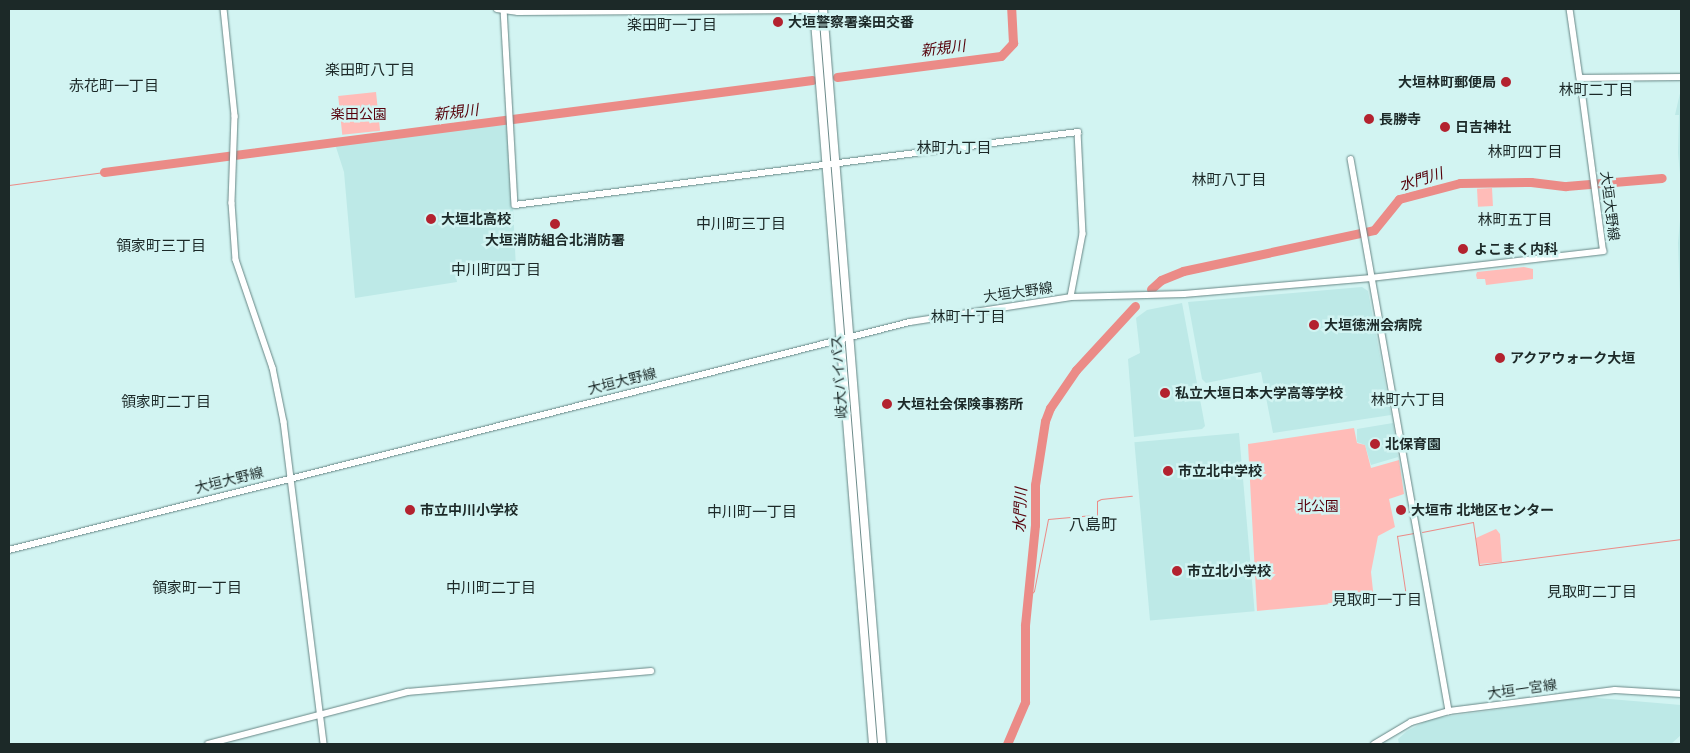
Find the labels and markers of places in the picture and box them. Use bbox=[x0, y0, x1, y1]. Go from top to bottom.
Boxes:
place label: 大垣警察署楽田交番 bbox=[788, 14, 914, 30]
marker: 大垣警察署楽田交番 bbox=[772, 16, 784, 28]
place label: 大垣林町郵便局 bbox=[1398, 74, 1496, 90]
marker: 大垣林町郵便局 bbox=[1500, 76, 1512, 88]
place label: 長勝寺 bbox=[1379, 111, 1421, 127]
marker: 長勝寺 bbox=[1363, 113, 1375, 125]
place label: 日吉神社 bbox=[1455, 119, 1511, 135]
marker: 日吉神社 bbox=[1439, 121, 1451, 133]
place label: 大垣北高校 bbox=[441, 211, 511, 227]
marker: 大垣北高校 bbox=[425, 213, 437, 225]
marker: 大垣消防組合北消防署 bbox=[549, 218, 561, 230]
place label: 大垣消防組合北消防署 bbox=[485, 232, 625, 248]
place label: よこまく内科 bbox=[1474, 241, 1558, 257]
marker: よこまく内科 bbox=[1456, 242, 1470, 256]
place label: 大垣徳洲会病院 bbox=[1324, 317, 1422, 333]
marker: 大垣徳洲会病院 bbox=[1308, 319, 1320, 331]
place label: アクアウォーク大垣 bbox=[1510, 350, 1636, 366]
marker: アクアウォーク大垣 bbox=[1494, 352, 1506, 364]
place label: 私立大垣日本大学高等学校 bbox=[1175, 385, 1343, 401]
marker: 私立大垣日本大学高等学校 bbox=[1159, 387, 1171, 399]
place label: 大垣社会保険事務所 bbox=[897, 396, 1023, 412]
marker: 大垣社会保険事務所 bbox=[881, 398, 893, 410]
place label: 北保育園 bbox=[1385, 436, 1441, 452]
marker: 北保育園 bbox=[1369, 438, 1381, 450]
place label: 市立北中学校 bbox=[1178, 463, 1262, 479]
marker: 市立北中学校 bbox=[1162, 465, 1174, 477]
place label: 市立中川小学校 bbox=[420, 502, 518, 518]
place label: 大垣市 北地区センター bbox=[1411, 502, 1554, 518]
marker: 市立中川小学校 bbox=[404, 504, 416, 516]
marker: 大垣市 北地区センター bbox=[1395, 504, 1407, 516]
place label: 市立北小学校 bbox=[1187, 563, 1271, 579]
marker: 市立北小学校 bbox=[1171, 565, 1183, 577]

